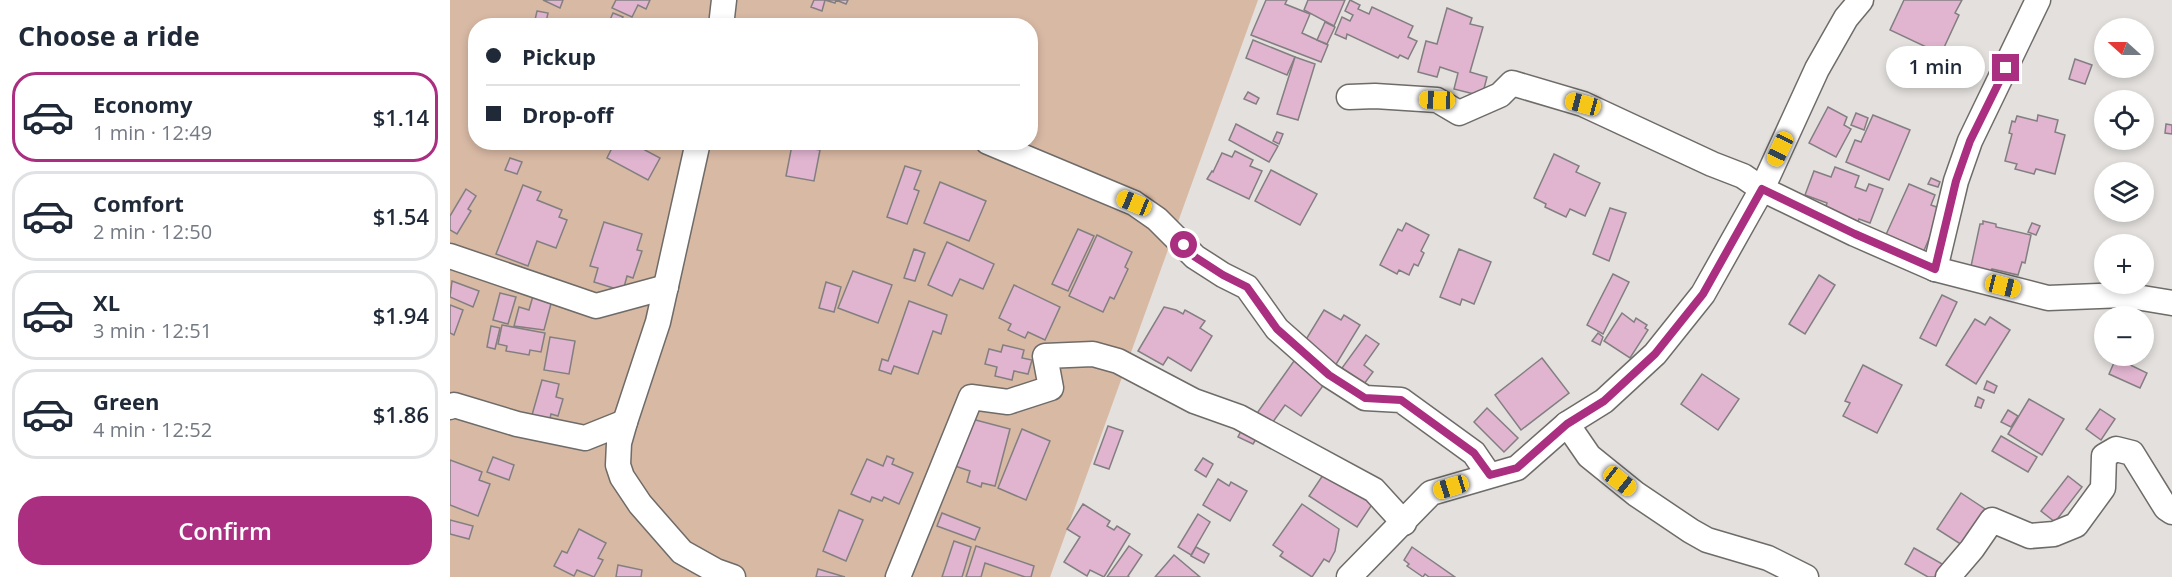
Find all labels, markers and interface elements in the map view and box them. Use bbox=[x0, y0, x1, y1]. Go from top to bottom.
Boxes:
text: Choose a ride bbox=[18, 17, 200, 54]
north arrow bbox=[2094, 18, 2154, 78]
map controls bbox=[2094, 18, 2154, 366]
text: Pickup bbox=[522, 41, 596, 71]
callout: 1 min bbox=[1886, 47, 1985, 89]
text: 1 min bbox=[1909, 53, 1963, 80]
route end bbox=[1992, 54, 2019, 81]
text: Economy bbox=[93, 89, 192, 119]
icon: car bbox=[21, 90, 75, 144]
car bbox=[1419, 90, 1455, 110]
button: locate bbox=[2094, 90, 2154, 150]
car bbox=[1563, 91, 1603, 117]
text: Drop-off bbox=[522, 99, 614, 129]
text: $1.14 bbox=[373, 102, 429, 132]
text: 1 min · 12:49 bbox=[93, 119, 212, 146]
car bbox=[1764, 129, 1796, 169]
button: layers bbox=[2094, 162, 2154, 222]
text: Comfort bbox=[93, 188, 184, 218]
car bbox=[1114, 188, 1154, 218]
icon: car bbox=[21, 189, 75, 243]
text: $1.54 bbox=[373, 201, 429, 231]
text: 2 min · 12:50 bbox=[93, 218, 212, 245]
route start bbox=[1170, 231, 1197, 258]
button: + bbox=[2094, 234, 2154, 294]
car bbox=[1983, 273, 2023, 299]
text: XL bbox=[93, 287, 120, 317]
icon: car bbox=[21, 288, 75, 342]
text: $1.94 bbox=[373, 300, 429, 330]
button: − bbox=[2094, 306, 2154, 366]
text: 3 min · 12:51 bbox=[93, 317, 212, 344]
text: Green bbox=[93, 386, 159, 416]
icon: car bbox=[21, 387, 75, 441]
text: $1.86 bbox=[373, 399, 429, 429]
text: 4 min · 12:52 bbox=[93, 416, 212, 443]
car bbox=[1600, 463, 1640, 499]
car bbox=[1431, 473, 1471, 501]
button: Confirm bbox=[18, 496, 432, 565]

